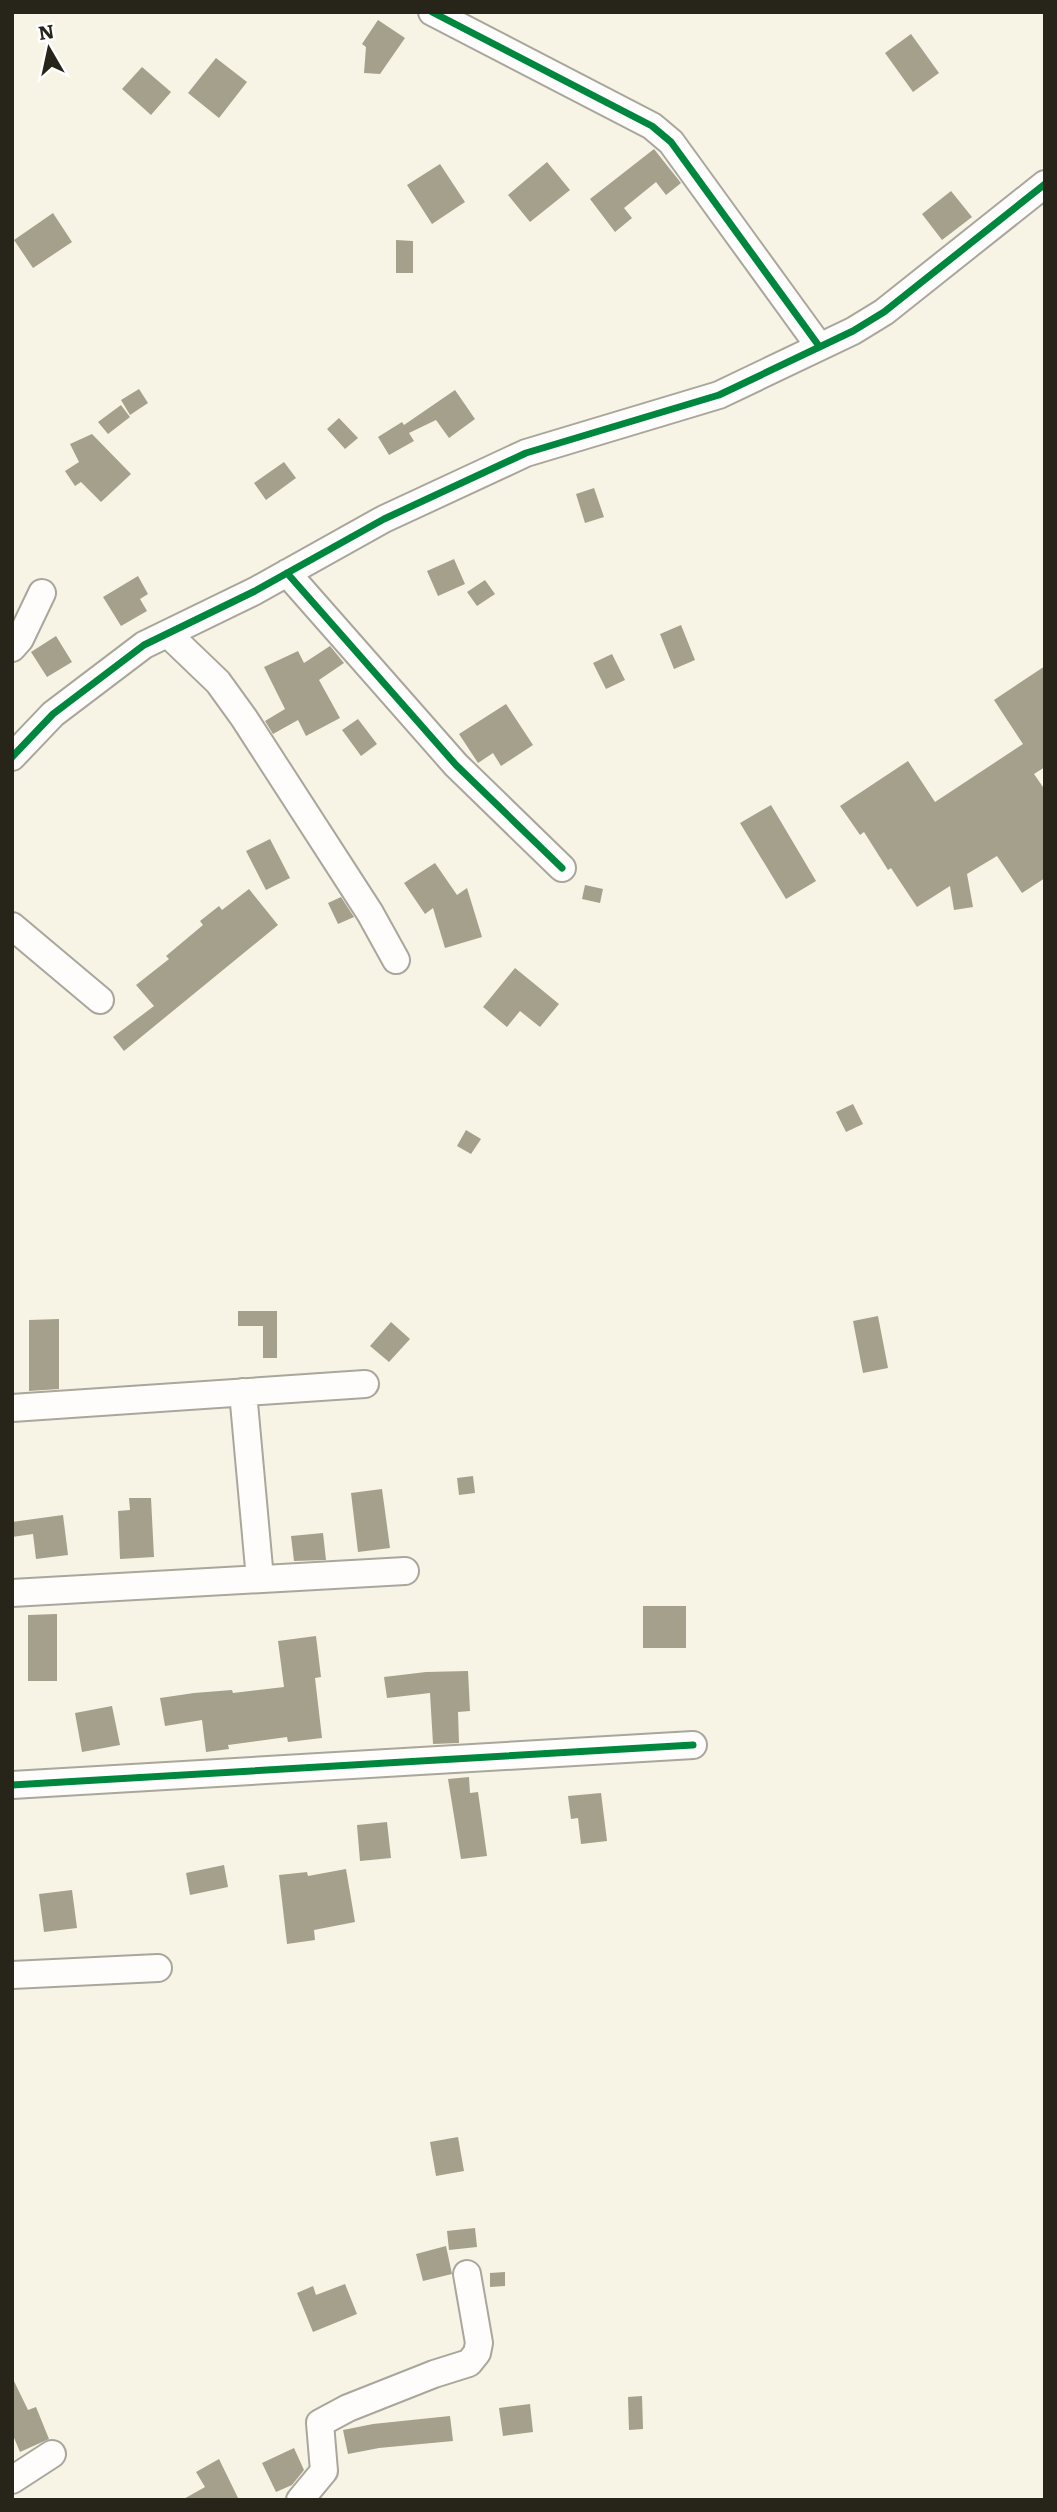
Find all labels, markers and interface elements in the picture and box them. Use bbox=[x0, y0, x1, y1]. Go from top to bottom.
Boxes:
north arrow bbox=[14, 14, 84, 84]
text: N bbox=[36, 16, 56, 46]

